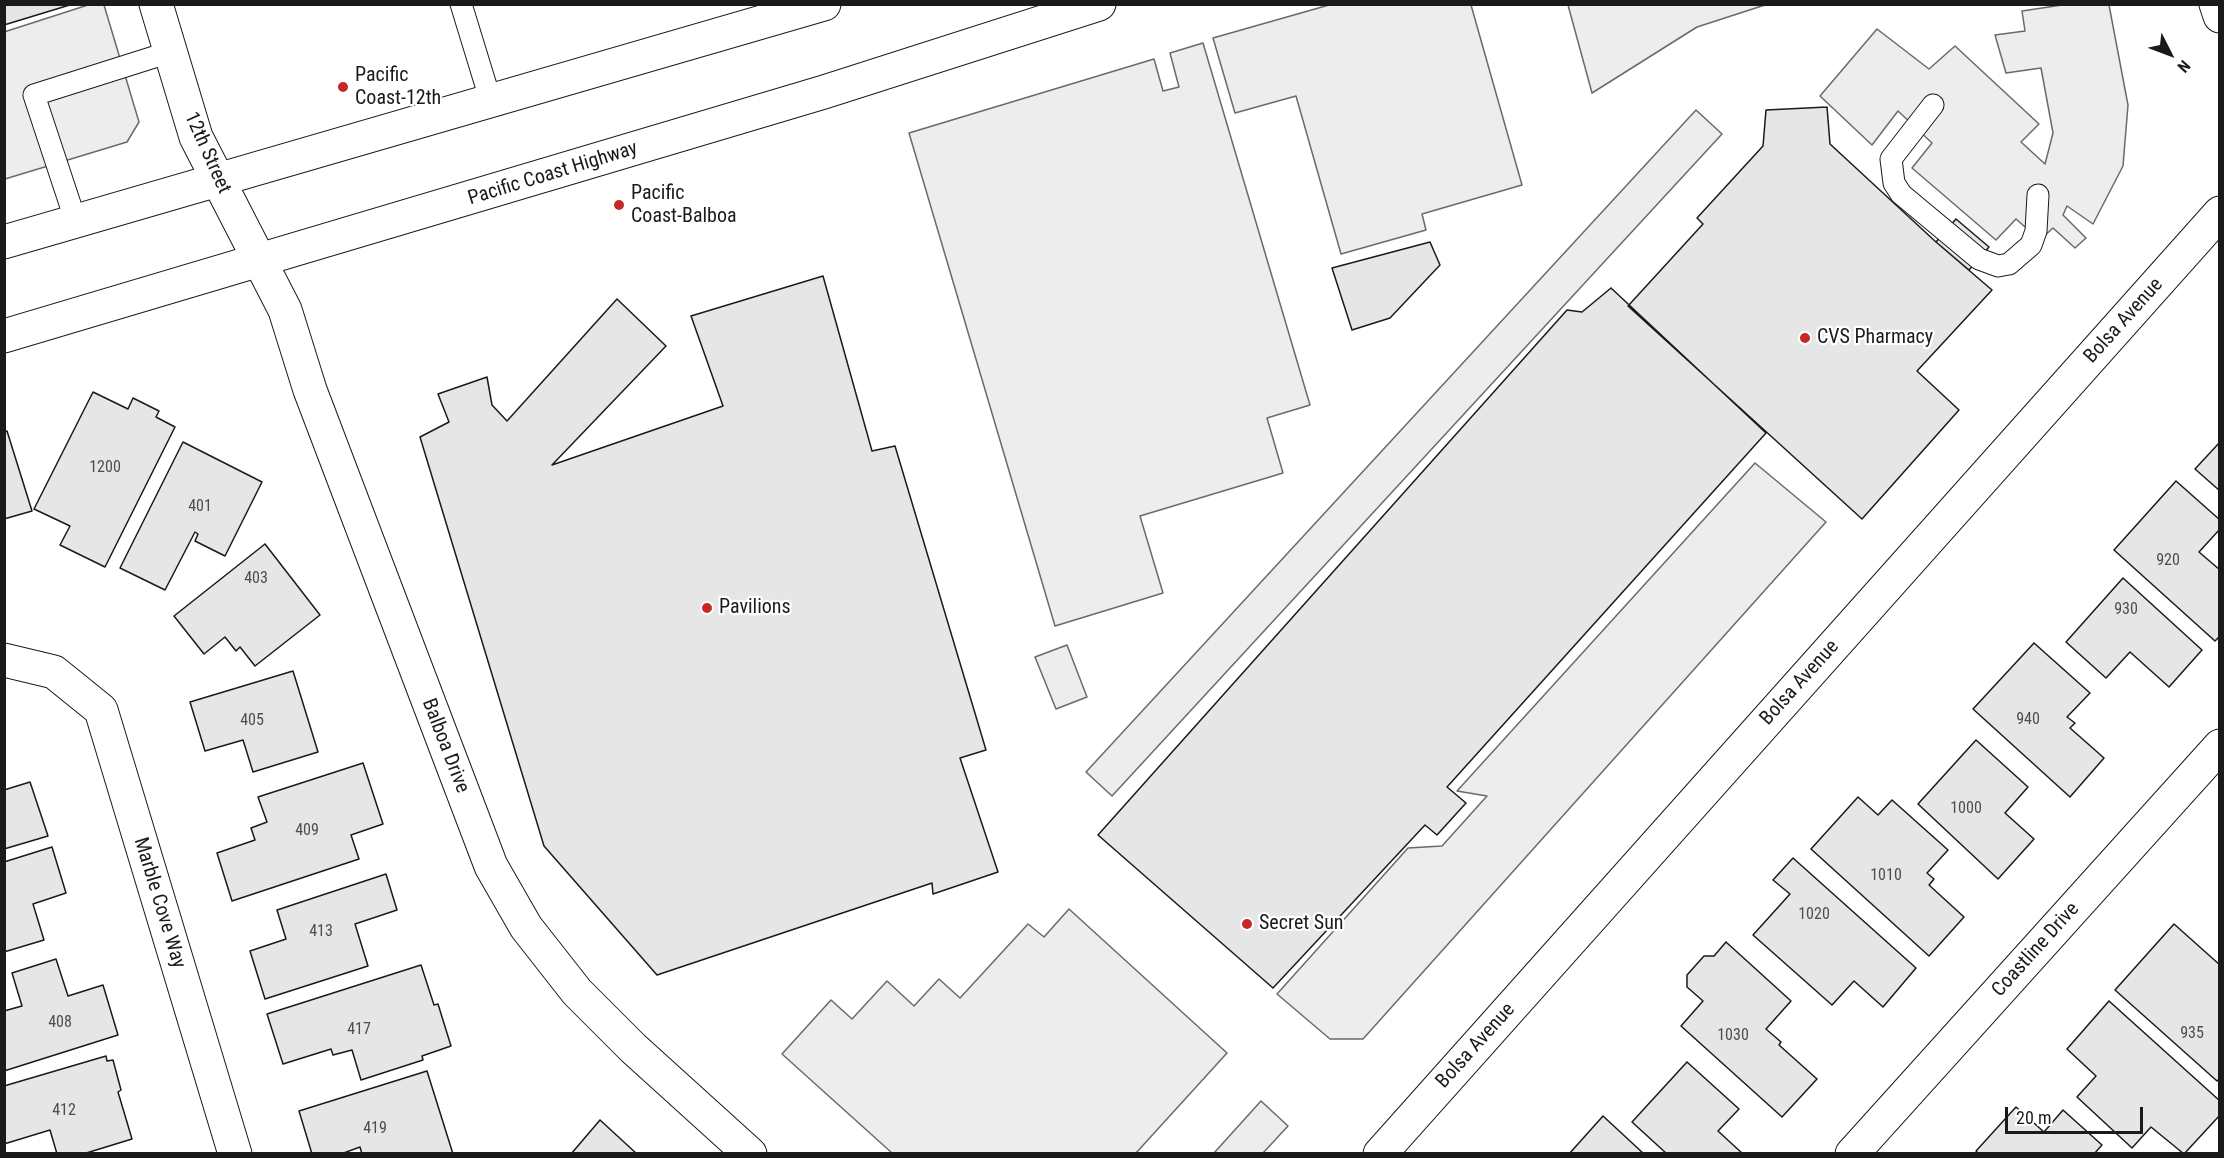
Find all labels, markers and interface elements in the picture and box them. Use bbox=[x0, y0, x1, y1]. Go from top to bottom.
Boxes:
north arrow bbox=[2140, 24, 2200, 84]
text: N bbox=[2173, 56, 2194, 76]
place label: Pacific Coast-12th bbox=[355, 64, 441, 111]
marker: Pacific Coast-12th bbox=[336, 80, 350, 94]
street label: 12th Street bbox=[178, 108, 236, 198]
street label: Pacific Coast Highway bbox=[465, 137, 641, 211]
place label: Pacific Coast-Balboa bbox=[631, 182, 737, 229]
marker: Pacific Coast-Balboa bbox=[612, 198, 626, 212]
street label: Bolsa Avenue bbox=[2079, 273, 2169, 369]
place label: CVS Pharmacy bbox=[1817, 326, 1933, 350]
marker: CVS Pharmacy bbox=[1798, 331, 1812, 345]
house number: 1200 bbox=[89, 458, 121, 478]
house number: 401 bbox=[188, 497, 212, 517]
house number: 920 bbox=[2156, 551, 2180, 571]
house number: 403 bbox=[244, 569, 268, 589]
place label: Pavilions bbox=[719, 596, 791, 620]
house number: 930 bbox=[2114, 600, 2138, 620]
marker: Pavilions bbox=[700, 601, 714, 615]
street label: Bolsa Avenue bbox=[1755, 635, 1845, 731]
street label: Balboa Drive bbox=[416, 695, 474, 797]
house number: 940 bbox=[2016, 710, 2040, 730]
house number: 405 bbox=[240, 711, 264, 731]
house number: 1000 bbox=[1950, 799, 1982, 819]
house number: 409 bbox=[295, 821, 319, 841]
street label: Marble Cove Way bbox=[128, 835, 190, 971]
house number: 1010 bbox=[1870, 866, 1902, 886]
street label: Coastline Drive bbox=[1987, 898, 2085, 1002]
house number: 1020 bbox=[1798, 905, 1830, 925]
place label: Secret Sun bbox=[1259, 912, 1344, 936]
marker: Secret Sun bbox=[1240, 917, 1254, 931]
house number: 413 bbox=[309, 922, 333, 942]
street label: Bolsa Avenue bbox=[1431, 998, 1521, 1094]
house number: 408 bbox=[48, 1013, 72, 1033]
house number: 417 bbox=[347, 1020, 371, 1040]
house number: 935 bbox=[2180, 1024, 2204, 1044]
house number: 1030 bbox=[1717, 1026, 1749, 1046]
scale bar bbox=[2008, 1095, 2146, 1133]
house number: 412 bbox=[52, 1101, 76, 1121]
text: 20 m bbox=[2016, 1107, 2051, 1128]
house number: 419 bbox=[363, 1119, 387, 1139]

